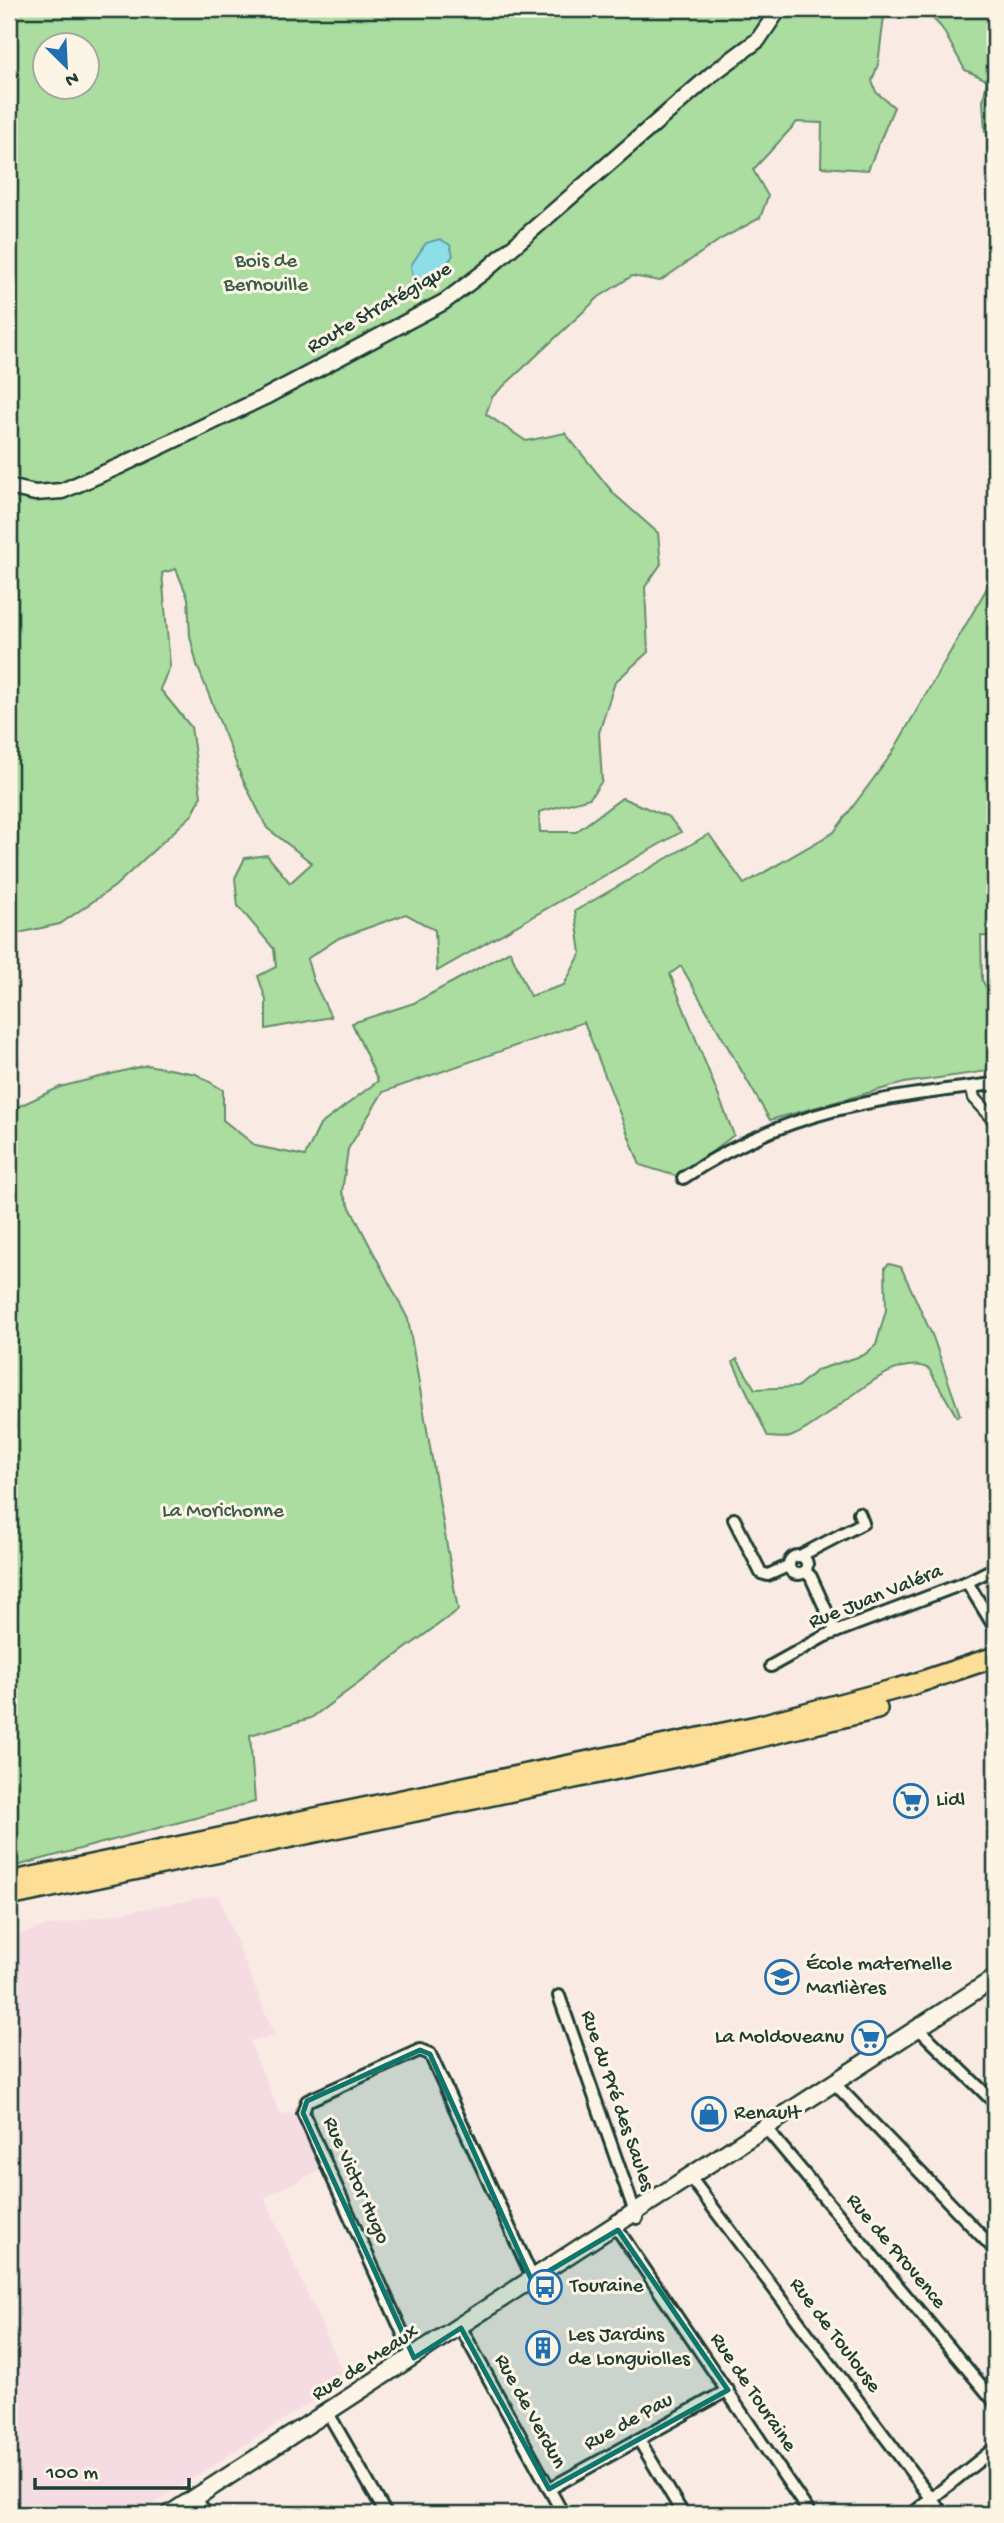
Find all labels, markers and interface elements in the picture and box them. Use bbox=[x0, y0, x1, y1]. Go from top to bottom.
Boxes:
north arrow bbox=[32, 32, 102, 102]
text: N bbox=[61, 65, 82, 91]
park label: Bois de Bernouille bbox=[223, 250, 309, 299]
street label: Route Stratégique bbox=[303, 257, 458, 361]
park label: La Morichonne bbox=[162, 1500, 285, 1525]
street label: Rue Juan Valéra bbox=[805, 1559, 948, 1636]
supermarket icon: Lidl bbox=[892, 1782, 930, 1820]
place label: Lidl bbox=[936, 1789, 965, 1814]
place label: École maternelle Marlières bbox=[806, 1953, 953, 2002]
school or university icon: École maternelle Marlières bbox=[763, 1958, 801, 1996]
street label: Rue du Pré des Saules bbox=[573, 2008, 659, 2196]
supermarket icon: La Moldoveanu bbox=[850, 2019, 888, 2057]
place label: La Moldoveanu bbox=[715, 2026, 844, 2051]
shop icon: Renault bbox=[690, 2095, 728, 2133]
place label: Renault bbox=[734, 2102, 803, 2127]
street label: Rue Victor Hugo bbox=[316, 2114, 394, 2249]
street label: Rue de Provence bbox=[840, 2189, 951, 2316]
bus stop icon: Touraine bbox=[526, 2268, 564, 2306]
street label: Rue de Toulouse bbox=[783, 2274, 886, 2399]
place label: Touraine bbox=[569, 2275, 644, 2300]
street label: Rue de Meaux bbox=[308, 2320, 424, 2408]
place label: Les Jardins de Longuiolles bbox=[568, 2324, 691, 2373]
building icon: Les Jardins de Longuiolles bbox=[524, 2329, 562, 2367]
street label: Rue de Touraine bbox=[703, 2329, 802, 2458]
street label: Rue de Verdun bbox=[487, 2350, 571, 2474]
street label: Rue de Pau bbox=[580, 2388, 678, 2458]
scale bar bbox=[35, 2446, 189, 2490]
text: 100 m bbox=[45, 2462, 98, 2487]

